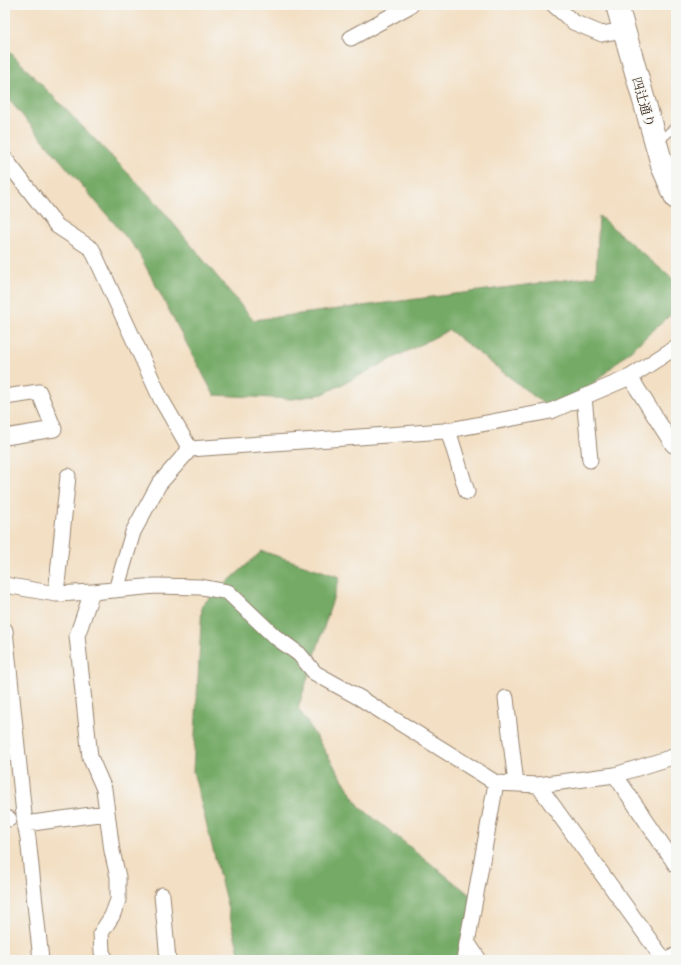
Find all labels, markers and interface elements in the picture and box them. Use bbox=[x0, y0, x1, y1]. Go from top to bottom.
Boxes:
street label: 四辻通り bbox=[629, 75, 658, 129]

